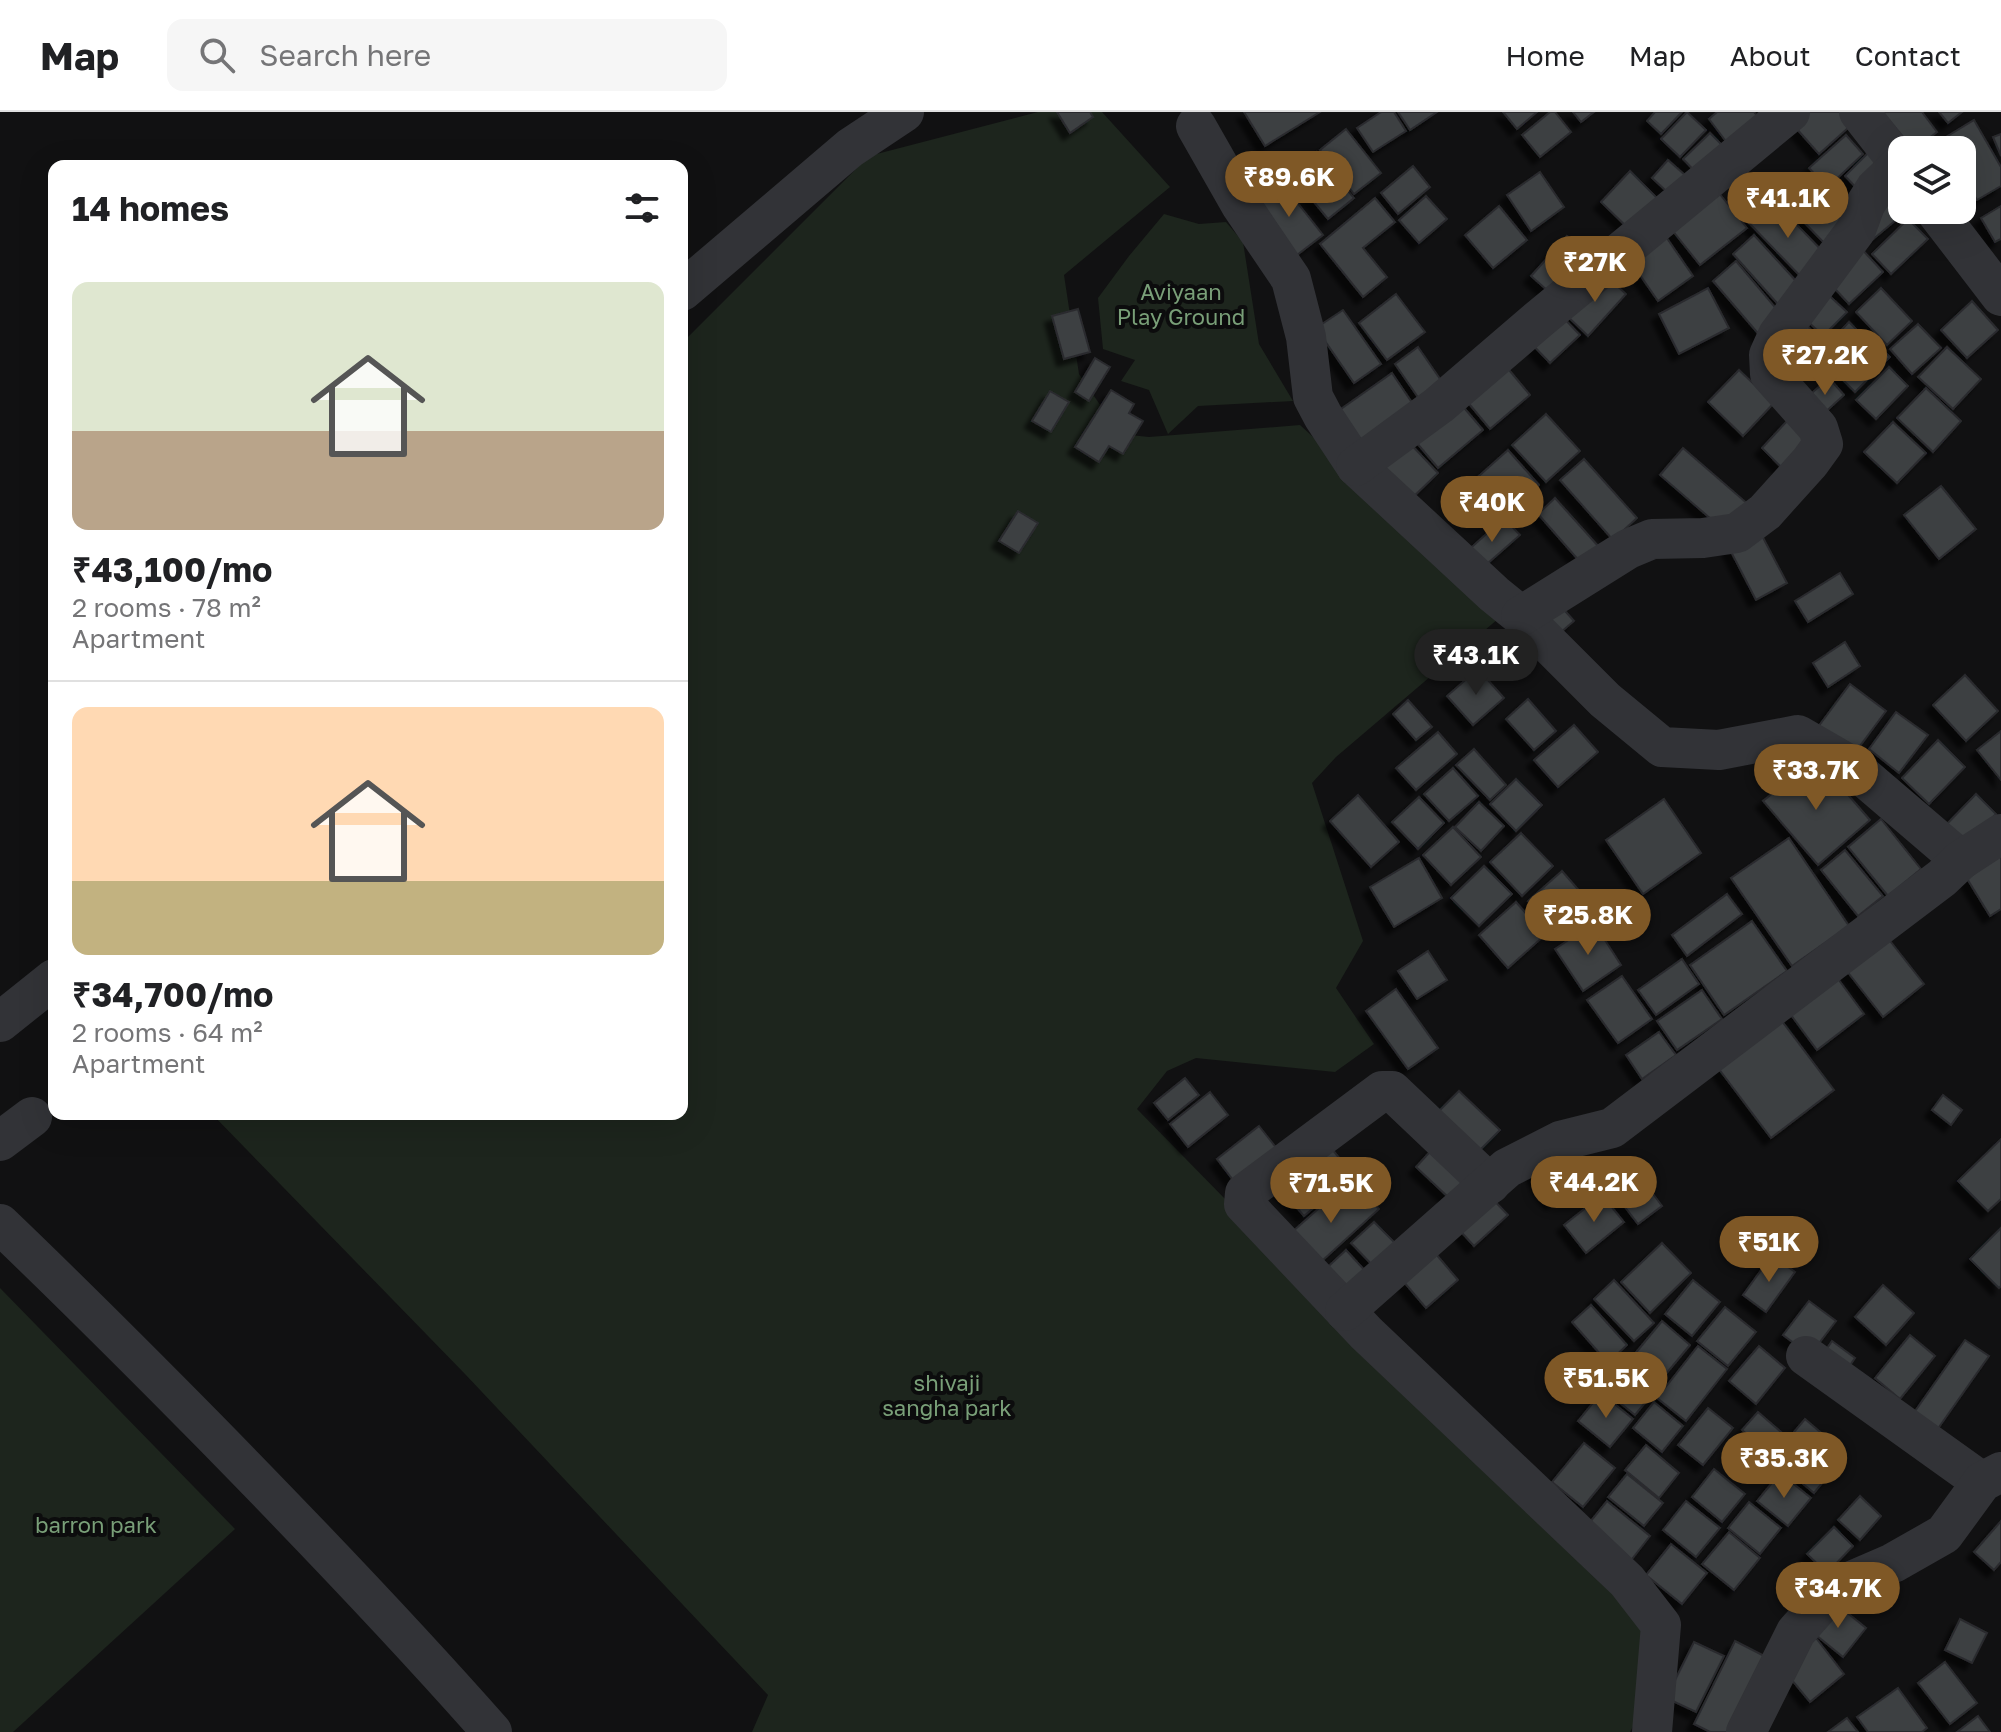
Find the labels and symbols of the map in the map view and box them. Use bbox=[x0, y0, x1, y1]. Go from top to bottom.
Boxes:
pin: ₹89.6K bbox=[1224, 151, 1354, 219]
pin: ₹41.1K bbox=[1723, 172, 1853, 240]
pin: ₹27K bbox=[1548, 236, 1642, 304]
park label: Aviyaan Play Ground bbox=[1117, 278, 1245, 330]
pin: ₹27.2K bbox=[1760, 329, 1890, 397]
pin: ₹40K bbox=[1445, 476, 1539, 544]
pin: ₹43.1K bbox=[1411, 629, 1541, 697]
pin: ₹33.7K bbox=[1751, 744, 1881, 812]
pin: ₹25.8K bbox=[1523, 889, 1653, 957]
pin: ₹44.2K bbox=[1529, 1156, 1659, 1224]
pin: ₹71.5K bbox=[1266, 1157, 1396, 1225]
pin: ₹51K bbox=[1722, 1216, 1816, 1284]
pin: ₹51.5K bbox=[1541, 1352, 1671, 1420]
park label: shivaji sangha park bbox=[882, 1369, 1012, 1421]
pin: ₹35.3K bbox=[1719, 1432, 1849, 1500]
park label: barron park bbox=[35, 1511, 157, 1538]
pin: ₹34.7K bbox=[1773, 1562, 1903, 1630]

